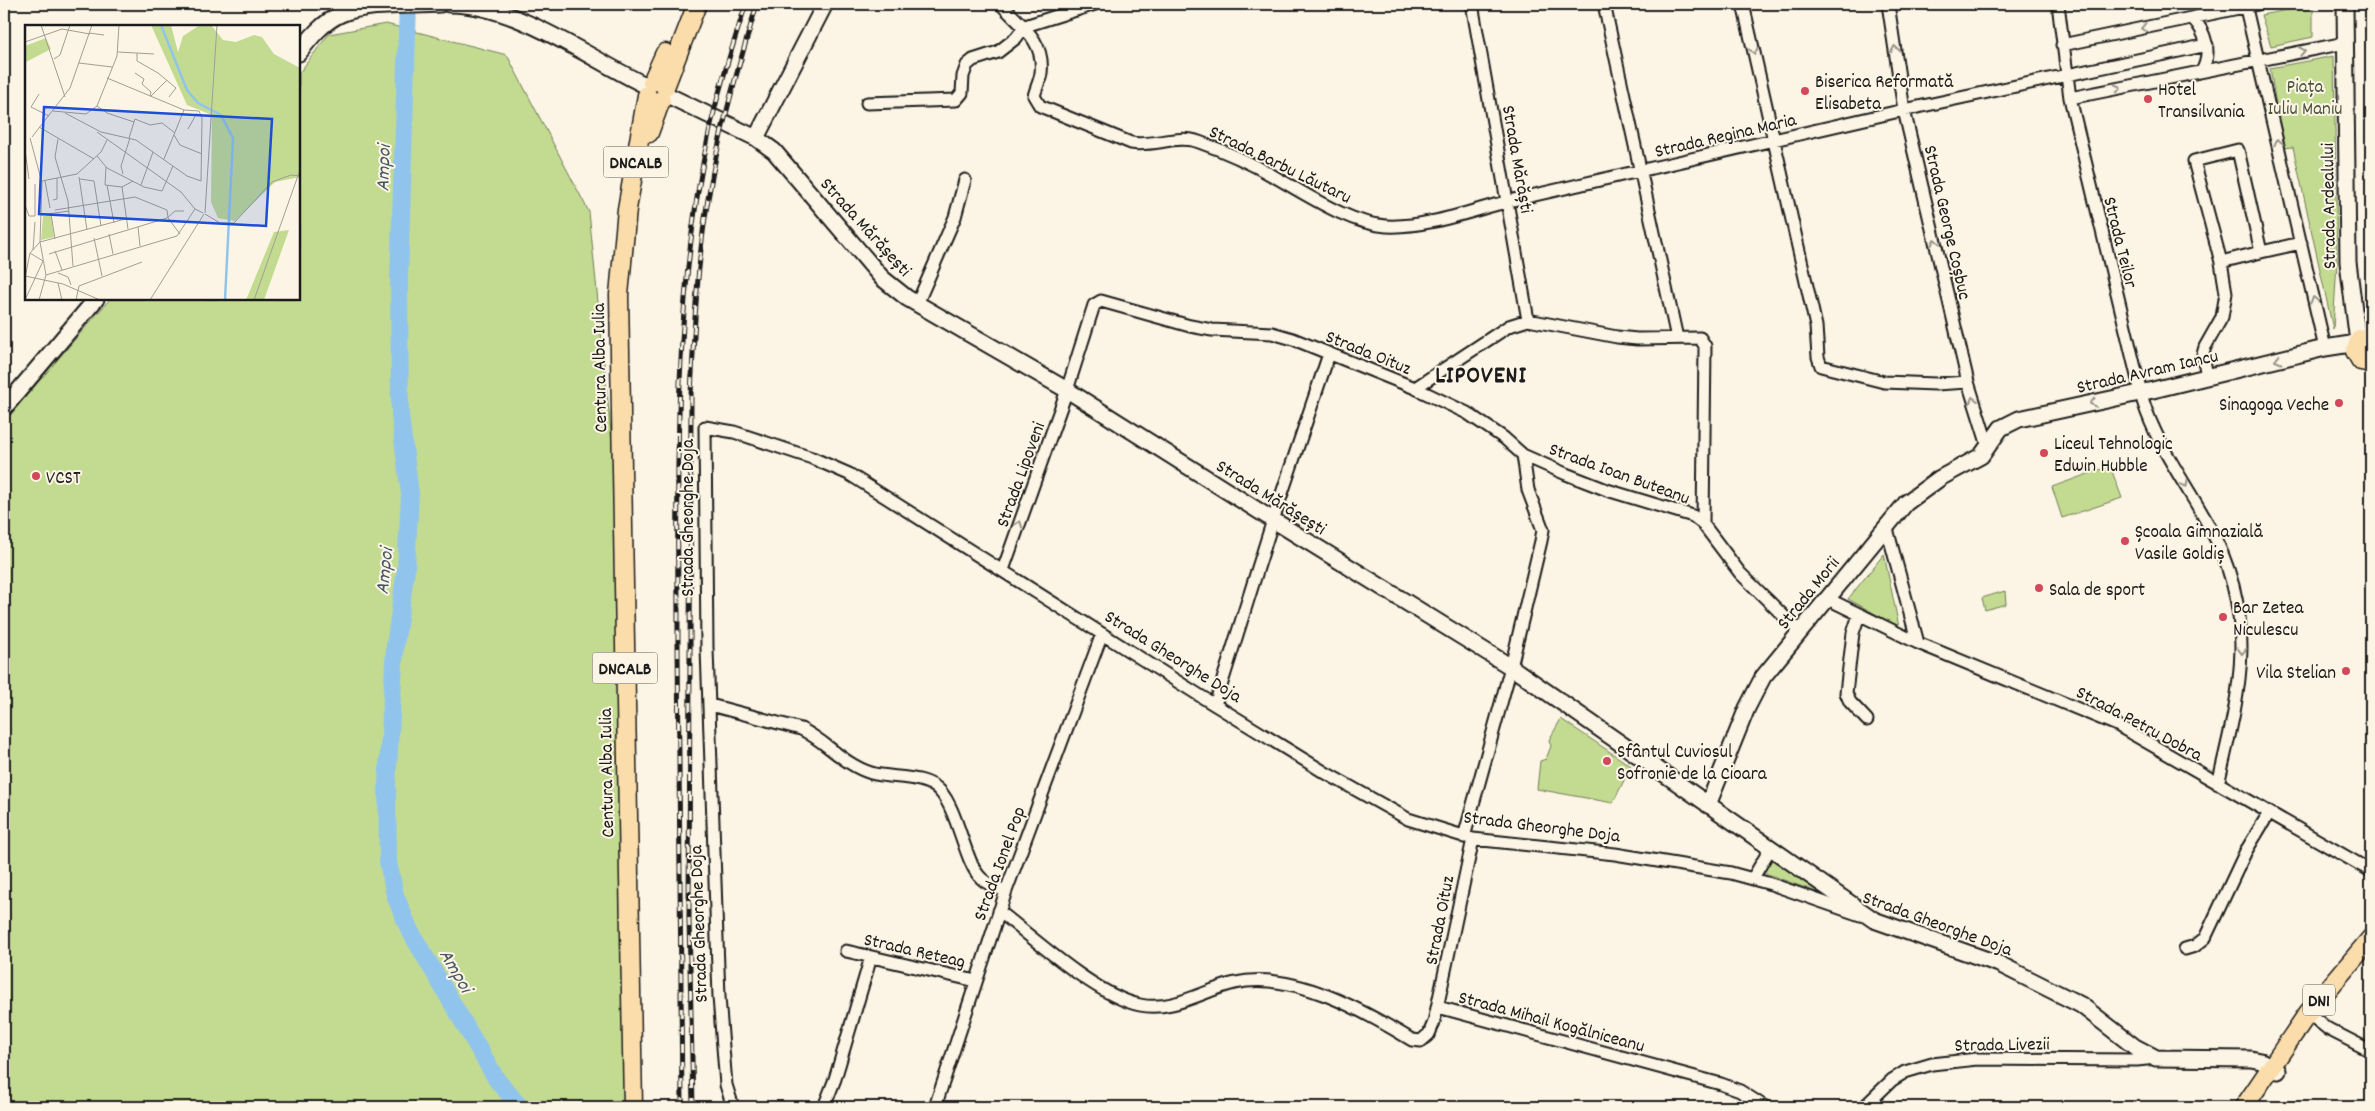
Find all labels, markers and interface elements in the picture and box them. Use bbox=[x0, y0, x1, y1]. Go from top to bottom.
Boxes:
one-way arrow bbox=[2140, 22, 2149, 32]
inset map bbox=[25, 25, 300, 300]
one-way arrow bbox=[1890, 44, 1900, 53]
one-way arrow bbox=[1748, 47, 1759, 56]
one-way arrow bbox=[2298, 47, 2307, 57]
place label: Biserica Reformată Elisabeta bbox=[1815, 70, 1954, 119]
park label: Piața Iuliu Maniu bbox=[2267, 75, 2343, 124]
place label: Hotel Transilvania bbox=[2158, 78, 2245, 127]
one-way arrow bbox=[2114, 84, 2123, 94]
marker: Biserica Reformată Elisabeta bbox=[1799, 85, 1811, 97]
marker: Hotel Transilvania bbox=[2142, 93, 2154, 105]
street label: Strada Mărăști bbox=[1493, 104, 1538, 216]
street label: Strada Regina Maria bbox=[1652, 108, 1800, 167]
street label: Strada Barbu Lăutaru bbox=[1204, 120, 1355, 212]
one-way arrow bbox=[2273, 138, 2284, 146]
water label: Ampoi bbox=[370, 141, 400, 192]
street label: Strada Ardealului bbox=[2316, 142, 2345, 269]
street label: Strada George Coșbuc bbox=[1915, 143, 1977, 303]
road number: DNCALB bbox=[604, 146, 668, 178]
street label: Strada Mărășești bbox=[812, 173, 917, 284]
street label: Strada Teilor bbox=[2094, 194, 2143, 291]
one-way arrow bbox=[1930, 237, 1941, 246]
one-way arrow bbox=[2310, 296, 2320, 305]
street label: Centura Alba Iulia bbox=[587, 302, 616, 433]
street label: Strada Oituz bbox=[1321, 325, 1415, 384]
street label: Strada Avram Iancu bbox=[2074, 344, 2221, 403]
one-way arrow bbox=[2273, 354, 2282, 365]
district label: LIPOVENI bbox=[1435, 360, 1527, 394]
place label: Sinagoga Veche bbox=[2219, 393, 2329, 420]
one-way arrow bbox=[1969, 396, 1979, 404]
marker: Sinagoga Veche bbox=[2333, 397, 2345, 409]
one-way arrow bbox=[2089, 398, 2098, 408]
street label: Strada Lipoveni bbox=[991, 418, 1054, 532]
place label: Liceul Tehnologic Edwin Hubble bbox=[2054, 432, 2173, 481]
street label: Strada Ioan Buteanu bbox=[1544, 437, 1693, 513]
street label: Strada Gheorghe Doja bbox=[676, 438, 703, 597]
marker: Liceul Tehnologic Edwin Hubble bbox=[2038, 447, 2050, 459]
street label: Strada Mărășești bbox=[1210, 454, 1331, 544]
place label: VCST bbox=[46, 466, 81, 493]
marker: VCST bbox=[30, 470, 42, 482]
one-way arrow bbox=[2179, 478, 2189, 487]
one-way arrow bbox=[1013, 520, 1023, 529]
place label: Școala Gimnazială Vasile Goldiș bbox=[2135, 520, 2264, 569]
marker: Școala Gimnazială Vasile Goldiș bbox=[2119, 535, 2131, 547]
water label: Ampoi bbox=[370, 543, 403, 596]
street label: Strada Morii bbox=[1772, 551, 1848, 637]
place label: Sala de sport bbox=[2049, 578, 2145, 605]
marker: Sala de sport bbox=[2033, 582, 2045, 594]
place label: Bar Zetea Niculescu bbox=[2233, 596, 2304, 645]
street label: Strada Gheorghe Doja bbox=[1098, 605, 1247, 712]
marker: Bar Zetea Niculescu bbox=[2217, 611, 2229, 623]
one-way arrow bbox=[2237, 648, 2247, 655]
road number: DNCALB bbox=[592, 652, 658, 684]
place label: Vila Stelian bbox=[2256, 661, 2336, 688]
marker: Vila Stelian bbox=[2340, 665, 2352, 677]
street label: Strada Petru Dobra bbox=[2070, 680, 2207, 770]
street label: Centura Alba Iulia bbox=[594, 707, 623, 838]
place label: Sfântul Cuviosul Sofronie de la Cioara bbox=[1617, 740, 1768, 789]
marker: Sfântul Cuviosul Sofronie de la Cioara bbox=[1601, 755, 1613, 767]
street label: Strada Ionel Pop bbox=[968, 803, 1034, 925]
street label: Strada Gheorghe Doja bbox=[1462, 805, 1622, 852]
street label: Strada Gheorghe Doja bbox=[684, 844, 717, 1003]
street label: Strada Oituz bbox=[1420, 874, 1463, 968]
street label: Strada Gheorghe Doja bbox=[1858, 886, 2016, 965]
street label: Strada Reteag bbox=[861, 928, 968, 977]
water label: Ampoi bbox=[431, 944, 480, 1001]
road number: DN1 bbox=[2303, 984, 2335, 1016]
street label: Strada Mihail Kogălniceanu bbox=[1455, 986, 1647, 1061]
street label: Strada Livezii bbox=[1954, 1032, 2050, 1061]

